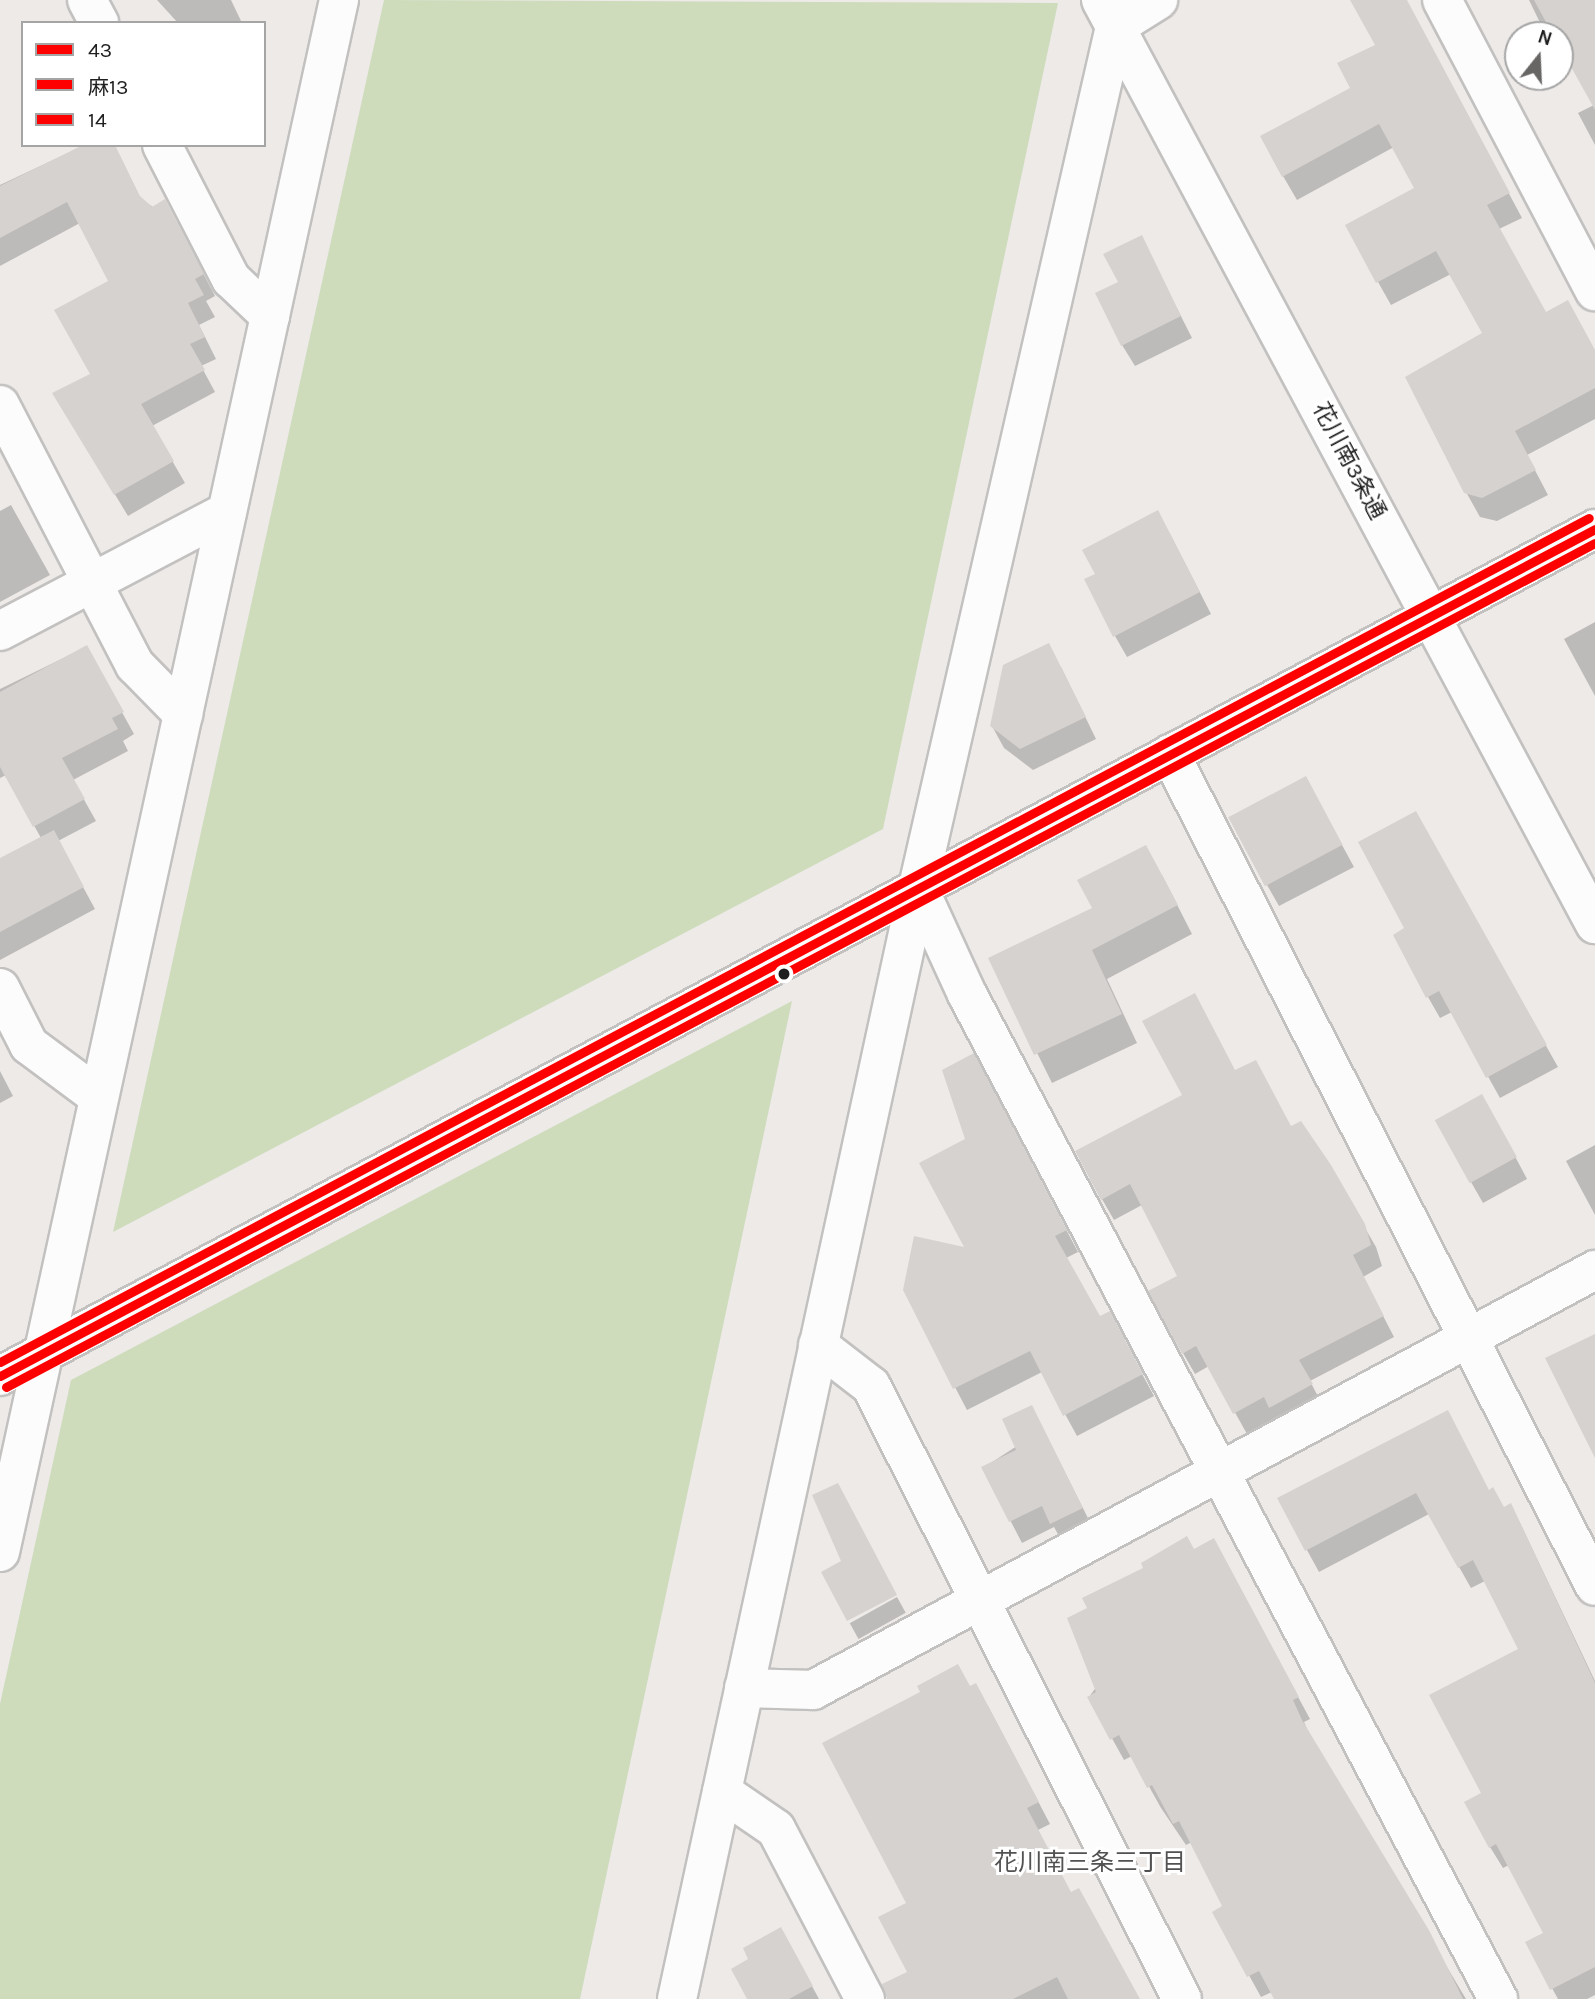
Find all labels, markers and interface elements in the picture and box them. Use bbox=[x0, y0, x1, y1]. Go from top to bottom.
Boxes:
legend bbox=[21, 21, 266, 147]
north arrow bbox=[1504, 21, 1574, 91]
text: N bbox=[1535, 25, 1555, 50]
text: 43 bbox=[88, 38, 112, 62]
text: 麻13 bbox=[88, 75, 128, 99]
text: 14 bbox=[88, 108, 107, 132]
street label: 花川南3条通 bbox=[1307, 398, 1391, 524]
unlabelled marker bbox=[777, 967, 791, 981]
district label: 花川南三条三丁目 bbox=[994, 1849, 1186, 1877]

